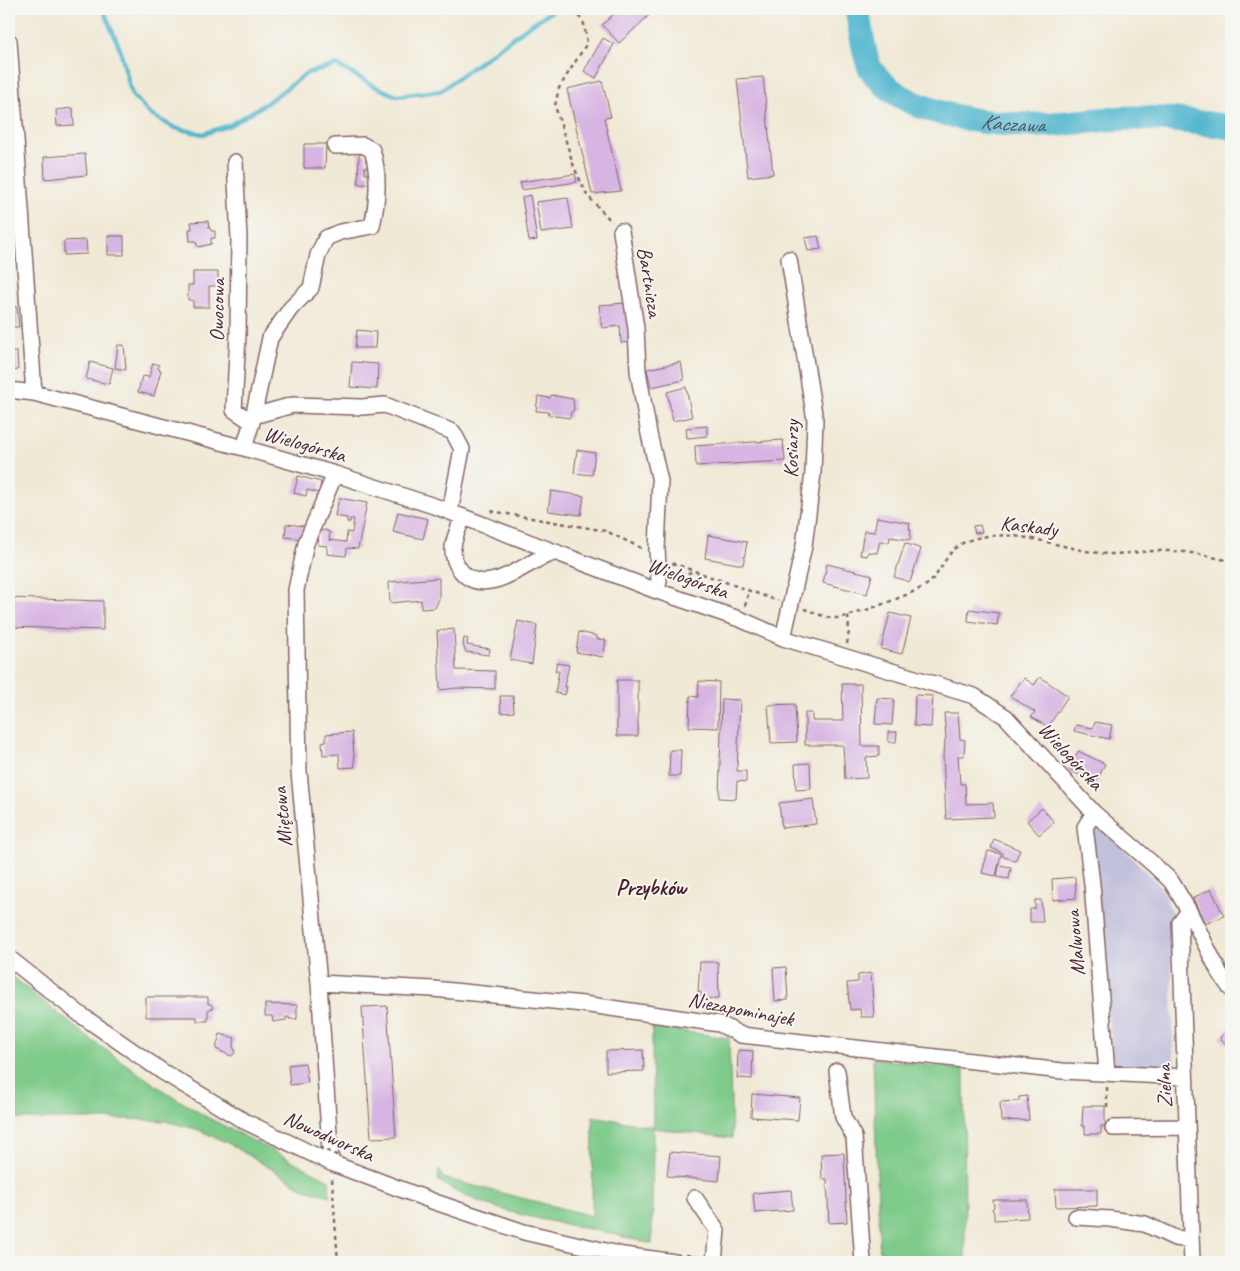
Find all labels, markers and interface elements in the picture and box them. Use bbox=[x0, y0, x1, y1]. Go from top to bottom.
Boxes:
water label: Kaczawa bbox=[979, 107, 1048, 139]
street label: Bartnicza bbox=[632, 245, 669, 321]
street label: Owocowa bbox=[203, 276, 231, 342]
street label: Kosiarzy bbox=[777, 418, 805, 478]
street label: Wielogórska bbox=[261, 420, 351, 469]
street label: Kaskady bbox=[999, 510, 1061, 543]
street label: Wielogórska bbox=[644, 551, 734, 605]
street label: Wielogórska bbox=[1033, 716, 1110, 797]
street label: Miętowa bbox=[266, 784, 298, 848]
district label: Przybków bbox=[616, 874, 689, 902]
street label: Malwowa bbox=[1059, 907, 1091, 977]
street label: Niezapominajek bbox=[686, 986, 797, 1032]
street label: Zielna bbox=[1150, 1062, 1178, 1108]
street label: Nowodworska bbox=[280, 1105, 380, 1168]

